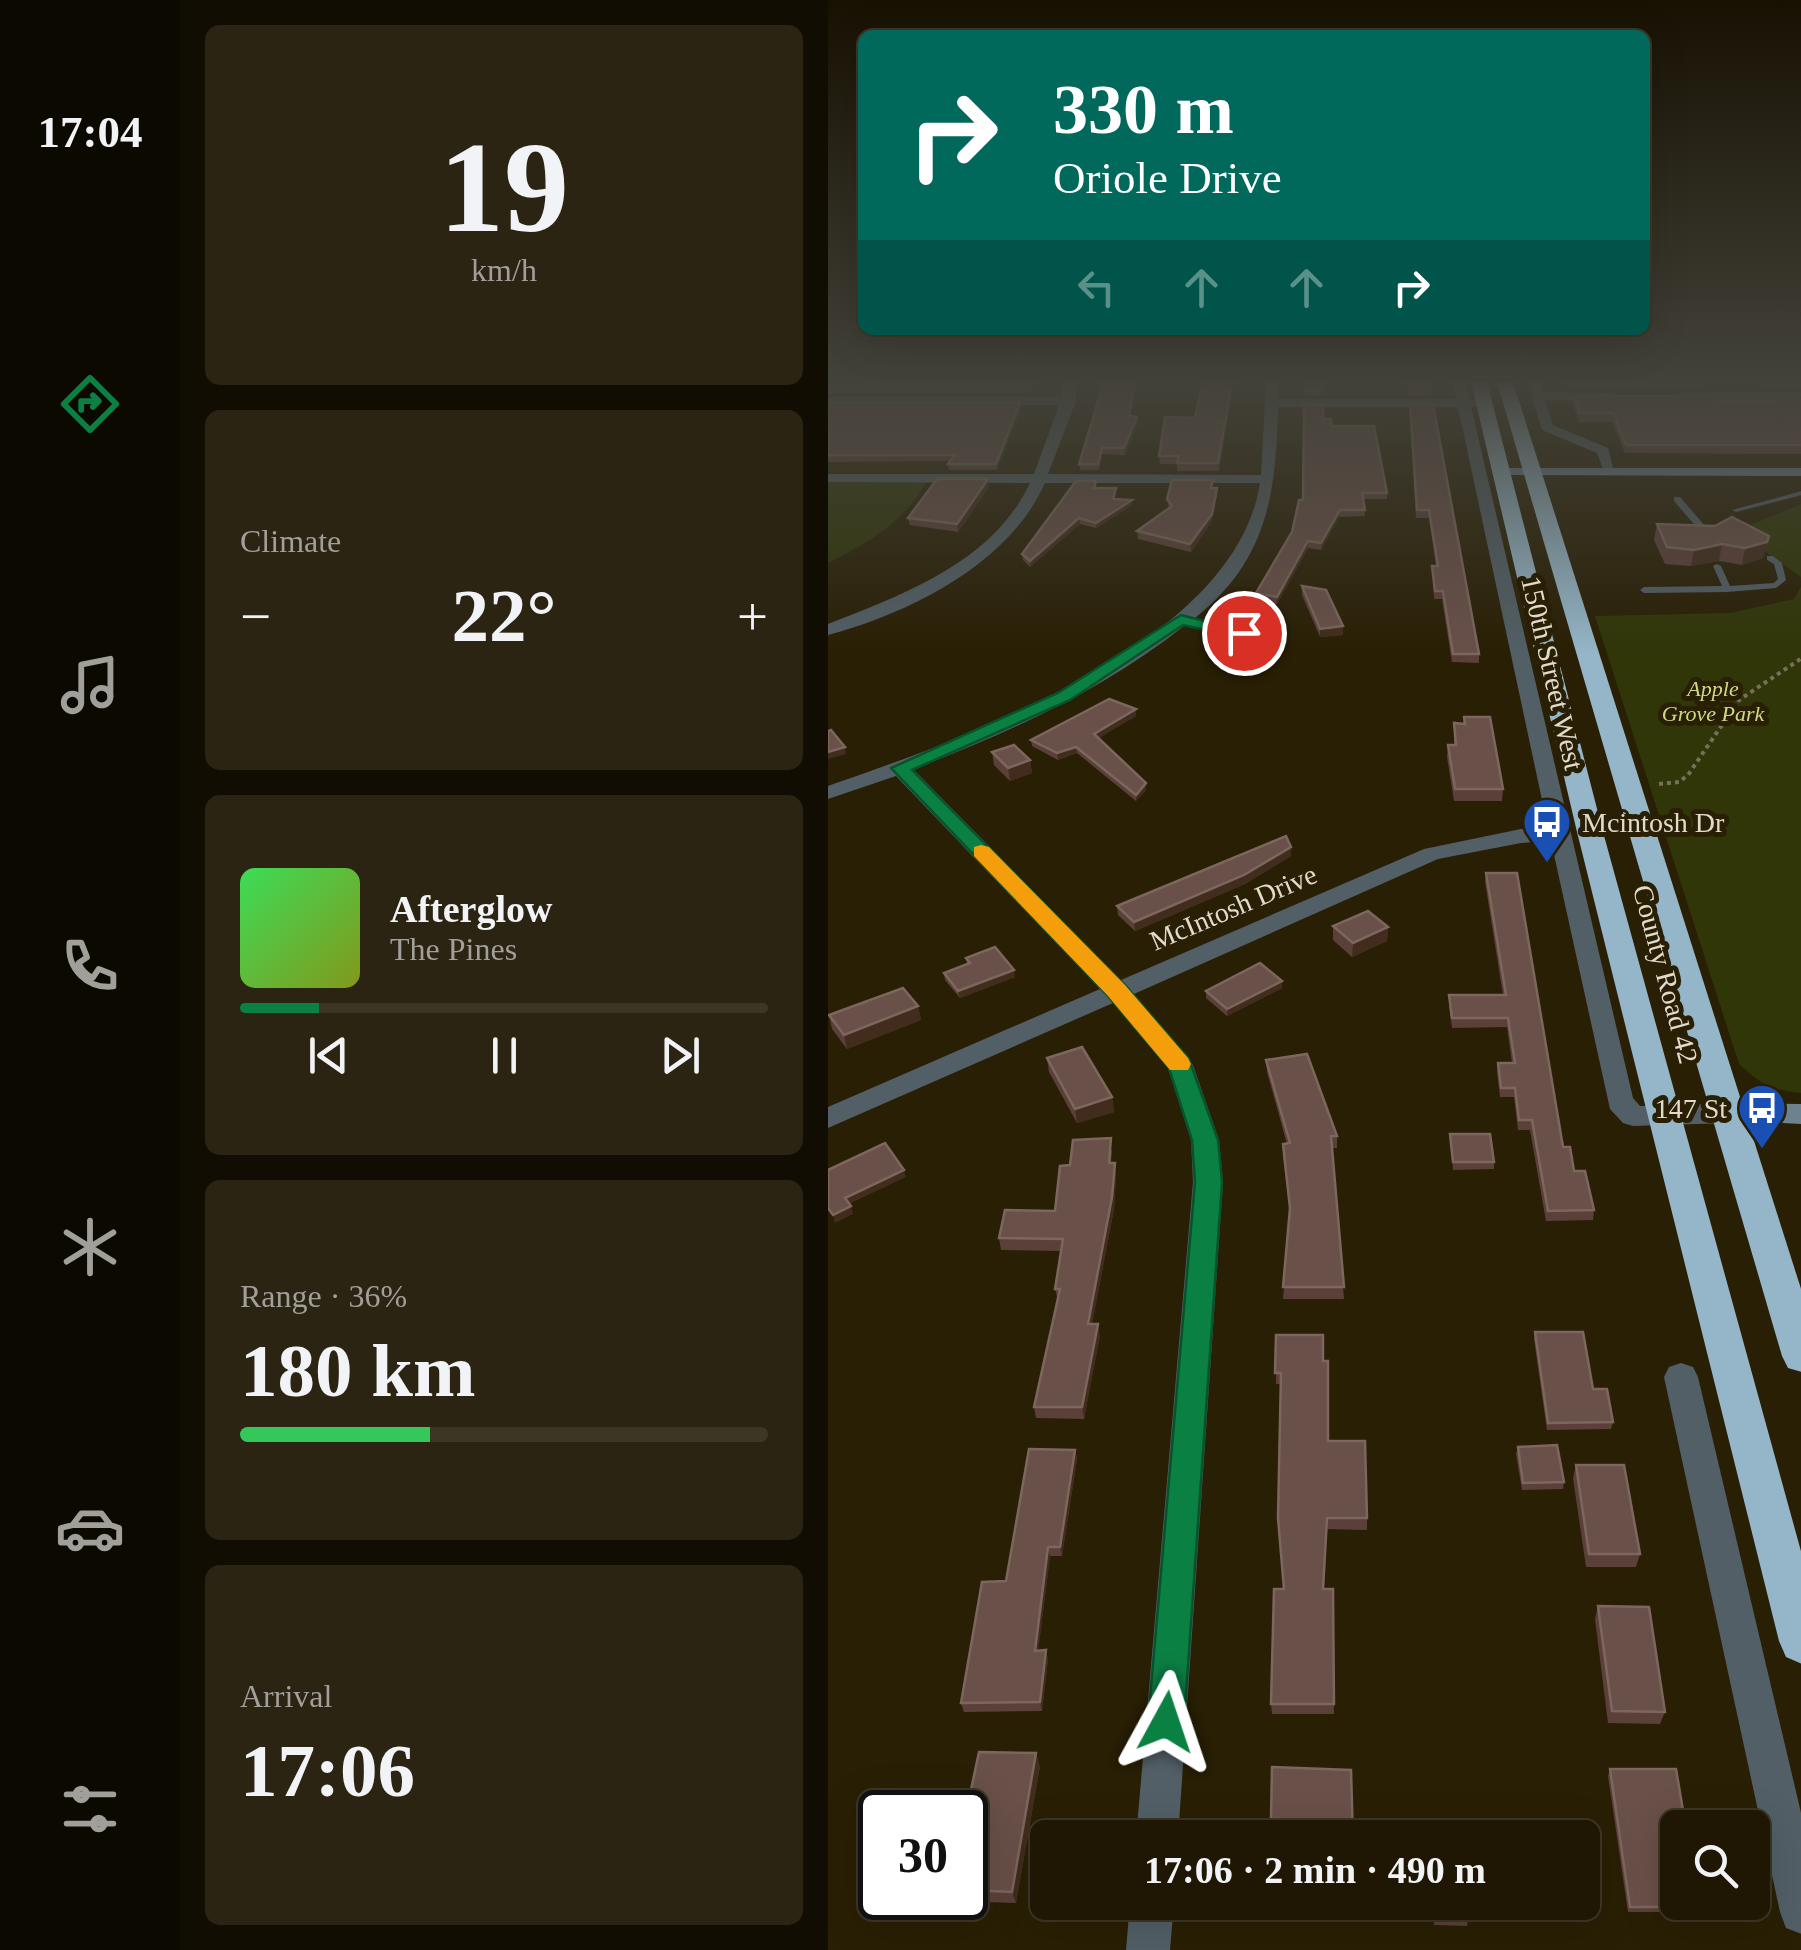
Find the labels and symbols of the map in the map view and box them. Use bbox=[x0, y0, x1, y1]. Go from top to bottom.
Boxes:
street label: 150th Street West bbox=[1515, 573, 1590, 773]
pin bbox=[1202, 591, 1287, 676]
park label: Apple Grove Park bbox=[1662, 676, 1765, 726]
bus stop icon: Mcintosh Dr bbox=[1521, 796, 1573, 864]
place label: Mcintosh Dr bbox=[1582, 807, 1725, 838]
street label: McIntosh Drive bbox=[1145, 858, 1321, 957]
street label: County Road 42 bbox=[1627, 881, 1704, 1067]
bus stop icon: 147 St bbox=[1736, 1082, 1788, 1150]
place label: 147 St bbox=[1655, 1093, 1727, 1124]
position arrow bbox=[1114, 1670, 1218, 1774]
speed limit sign: 30 bbox=[858, 1790, 988, 1920]

